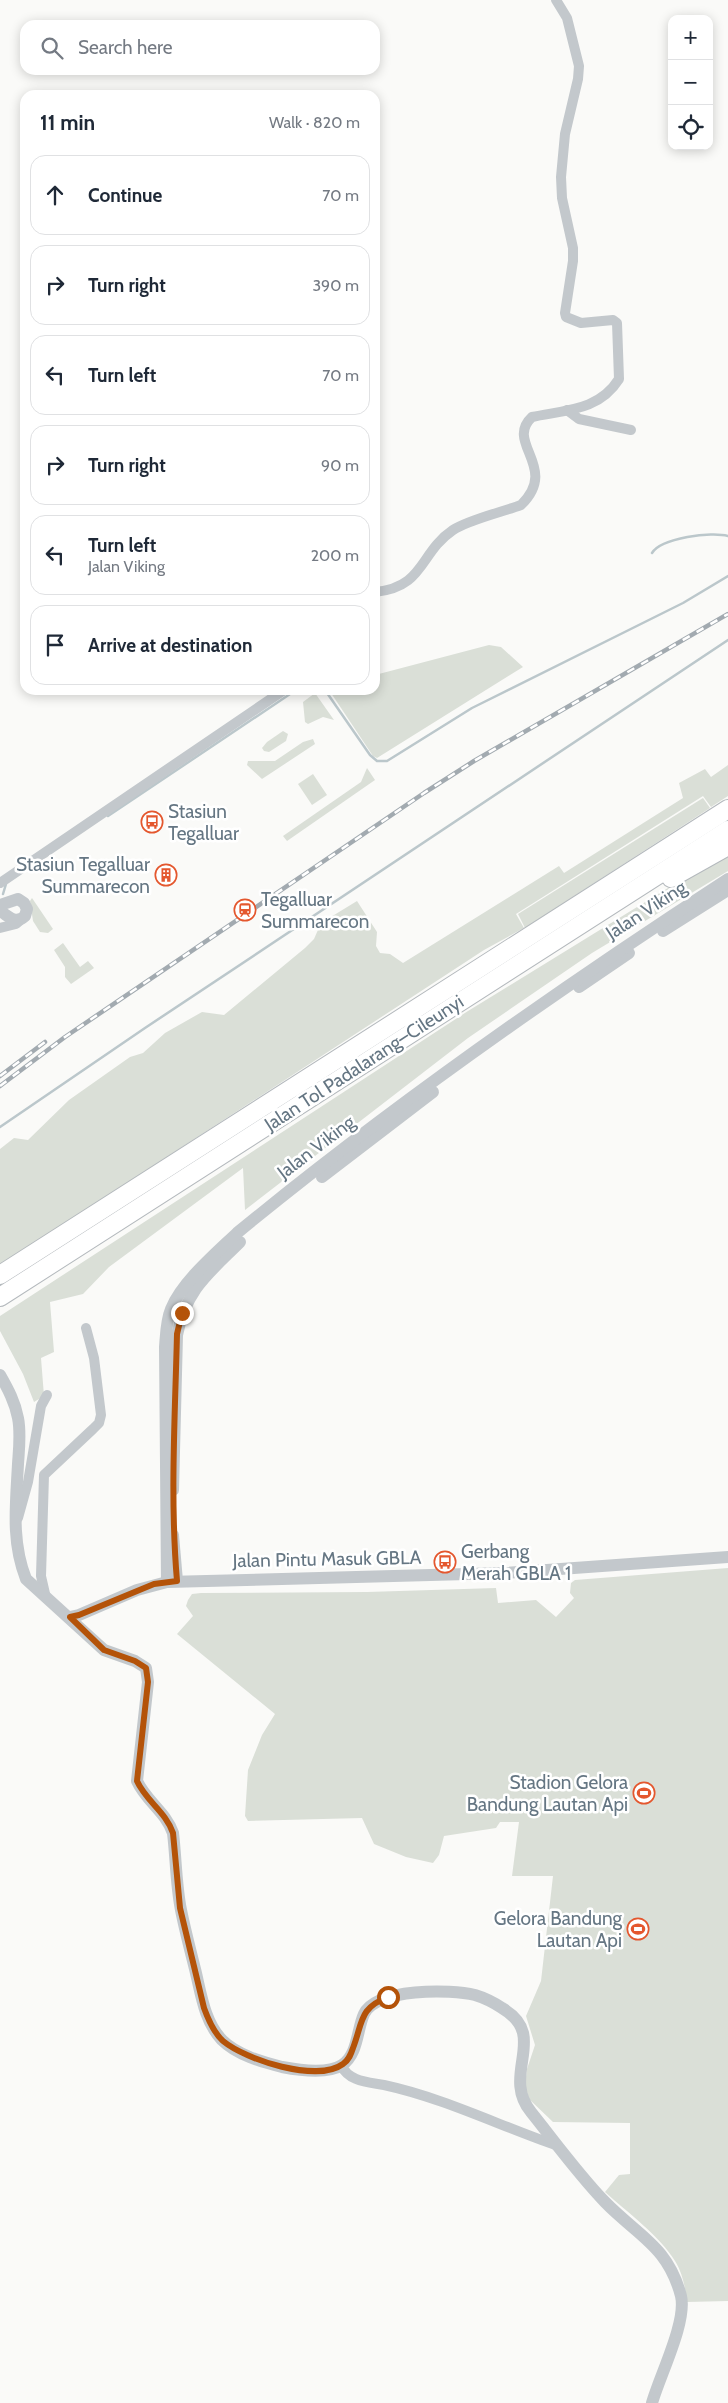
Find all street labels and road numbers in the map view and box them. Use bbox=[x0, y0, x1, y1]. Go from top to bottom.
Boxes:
street label: Jalan Viking bbox=[601, 875, 691, 945]
street label: Jalan Tol Padalarang–Cileunyi bbox=[259, 990, 468, 1137]
street label: Jalan Viking bbox=[272, 1110, 360, 1184]
street label: Jalan Pintu Masuk GBLA bbox=[232, 1546, 422, 1572]

